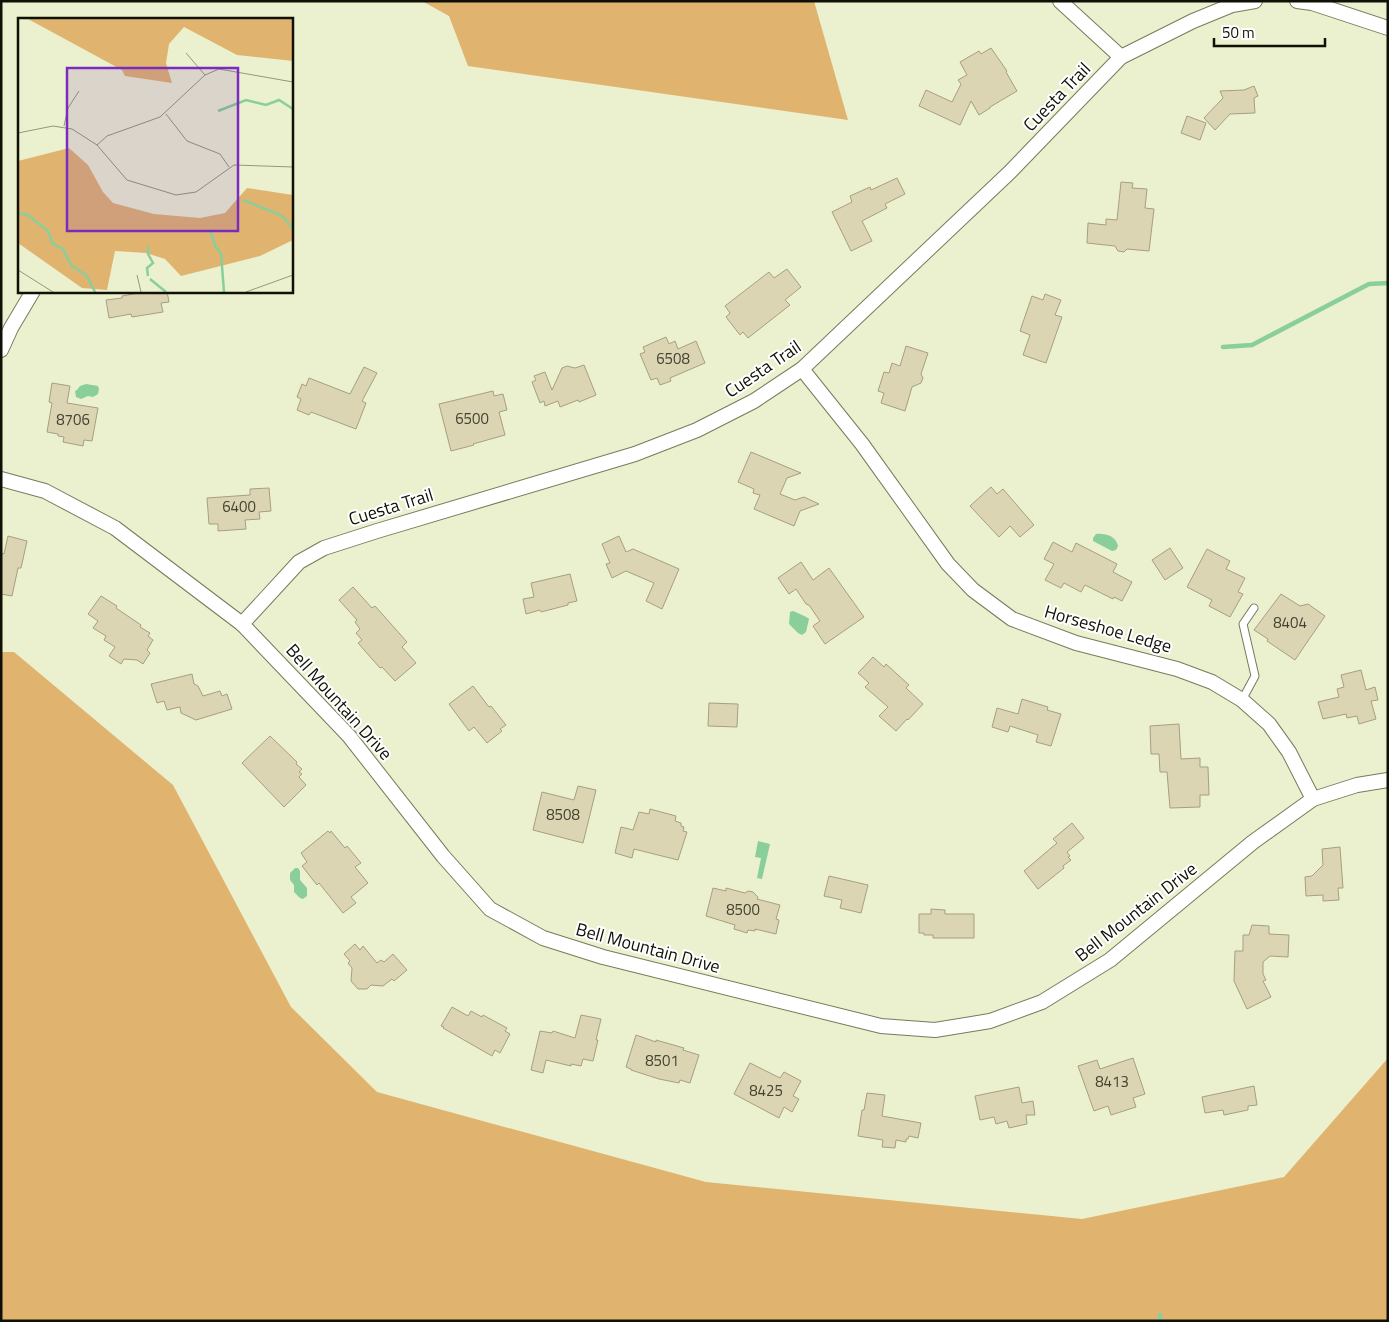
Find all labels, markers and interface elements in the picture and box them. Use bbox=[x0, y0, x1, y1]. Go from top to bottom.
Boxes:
scale bar bbox=[1214, 15, 1325, 47]
inset map bbox=[18, 18, 292, 292]
text: 50 m bbox=[1222, 21, 1255, 44]
street label: Cuesta Trail bbox=[1017, 56, 1097, 137]
street label: Cuesta Trail bbox=[719, 333, 806, 404]
house number: 6508 bbox=[656, 347, 690, 370]
house number: 6500 bbox=[455, 407, 489, 430]
house number: 8706 bbox=[56, 408, 90, 431]
street label: Cuesta Trail bbox=[345, 481, 436, 532]
house number: 6400 bbox=[222, 495, 256, 518]
street label: Horseshoe Ledge bbox=[1041, 597, 1175, 660]
house number: 8404 bbox=[1273, 611, 1307, 634]
street label: Bell Mountain Drive bbox=[280, 637, 399, 766]
house number: 8508 bbox=[546, 803, 580, 826]
street label: Bell Mountain Drive bbox=[1069, 855, 1202, 968]
house number: 8500 bbox=[726, 898, 760, 921]
street label: Bell Mountain Drive bbox=[573, 915, 723, 980]
house number: 8501 bbox=[645, 1049, 679, 1072]
house number: 8413 bbox=[1095, 1070, 1129, 1093]
house number: 8425 bbox=[749, 1079, 783, 1102]

